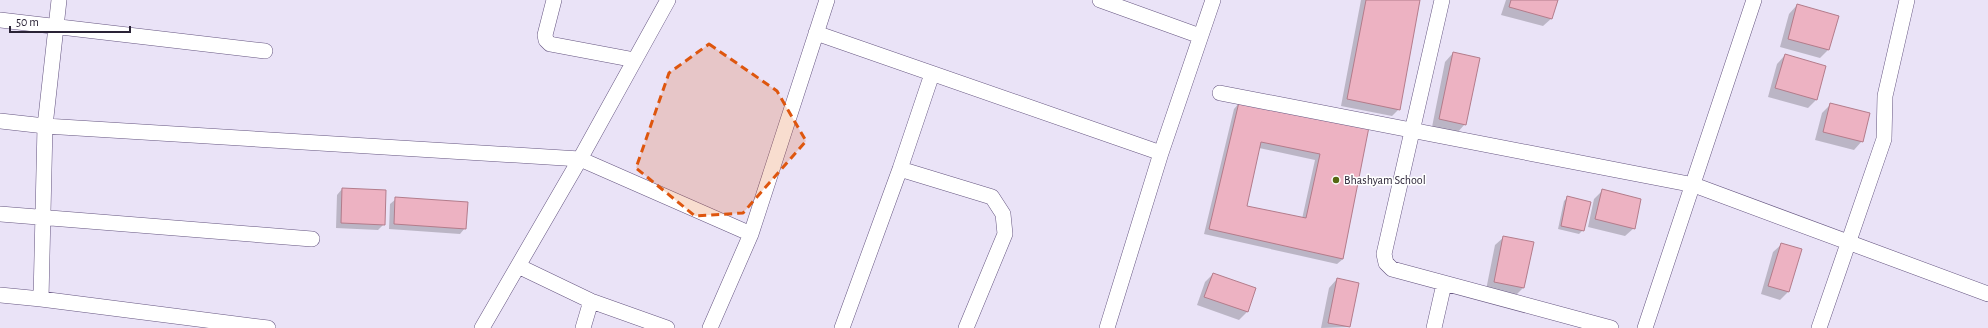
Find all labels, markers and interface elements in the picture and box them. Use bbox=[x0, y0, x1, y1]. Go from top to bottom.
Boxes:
scale bar bbox=[10, 8, 130, 34]
text: 50 m bbox=[16, 16, 39, 28]
place label: Bhashyam School bbox=[1344, 174, 1426, 187]
marker: Bhashyam School bbox=[1331, 175, 1341, 185]

